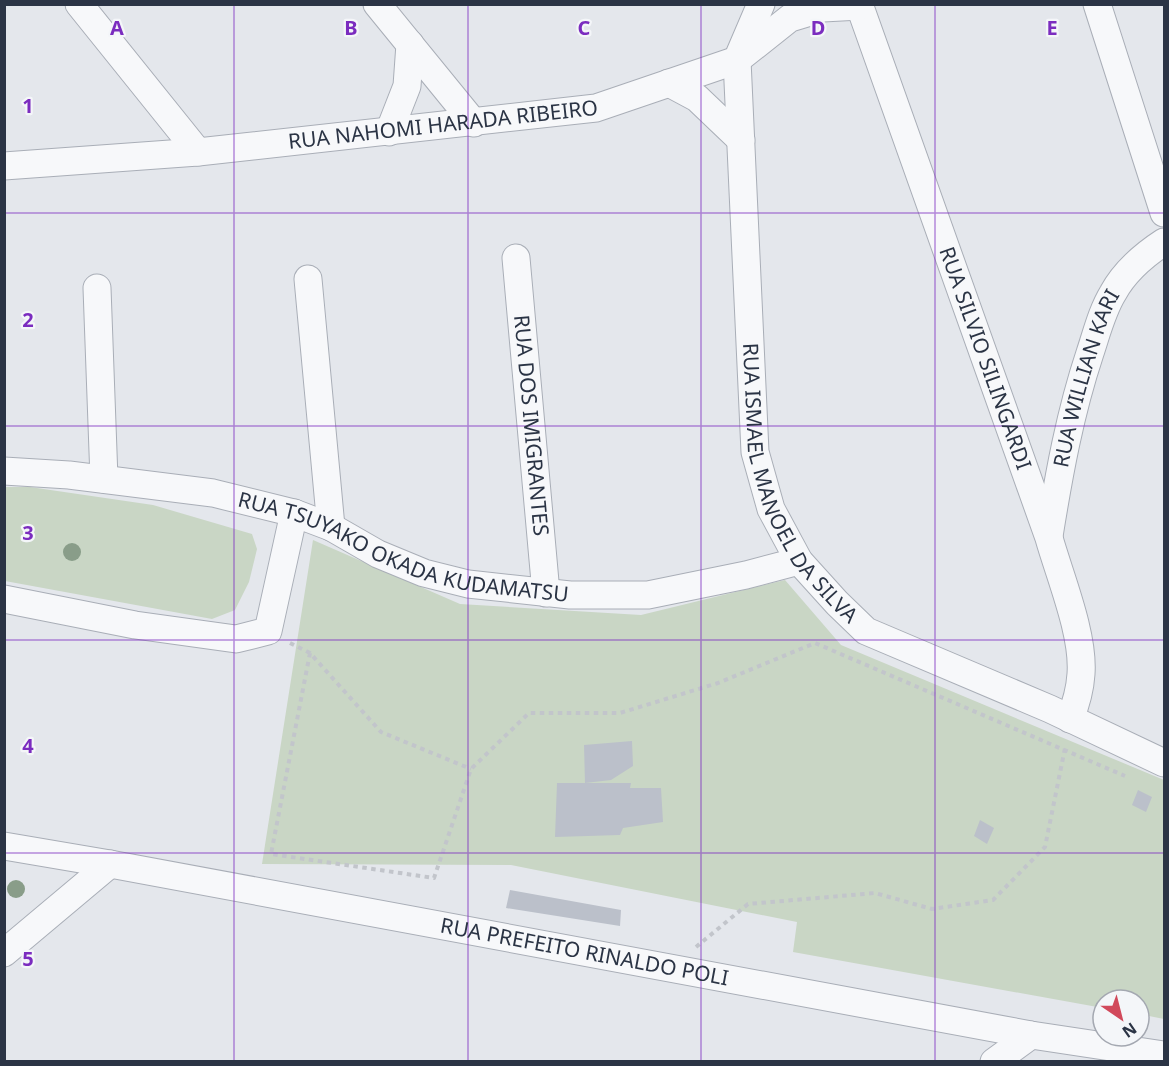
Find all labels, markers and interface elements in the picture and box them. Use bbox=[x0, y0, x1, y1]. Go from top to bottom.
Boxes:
text: A bbox=[110, 14, 124, 41]
text: B bbox=[344, 14, 358, 41]
text: C bbox=[578, 14, 591, 41]
text: D bbox=[811, 14, 825, 41]
text: E bbox=[1046, 14, 1058, 41]
text: 1 bbox=[22, 92, 34, 119]
street label: RUA NAHOMI HARADA RIBEIRO bbox=[287, 93, 599, 155]
street label: RUA SILVIO SILINGARDI bbox=[933, 243, 1039, 473]
street label: RUA WILLIAN KARI bbox=[1046, 284, 1125, 470]
text: 2 bbox=[22, 306, 34, 333]
street label: RUA DOS IMIGRANTES bbox=[508, 314, 556, 537]
street label: RUA ISMAEL MANOEL DA SILVA bbox=[737, 342, 865, 629]
street label: RUA TSUYAKO OKADA KUDAMATSU bbox=[235, 485, 570, 608]
text: 3 bbox=[22, 519, 34, 546]
text: 4 bbox=[22, 732, 34, 759]
street label: RUA PREFEITO RINALDO POLI bbox=[438, 911, 731, 992]
text: 5 bbox=[22, 945, 34, 972]
north arrow bbox=[1091, 988, 1151, 1048]
text: N bbox=[1118, 1018, 1141, 1043]

